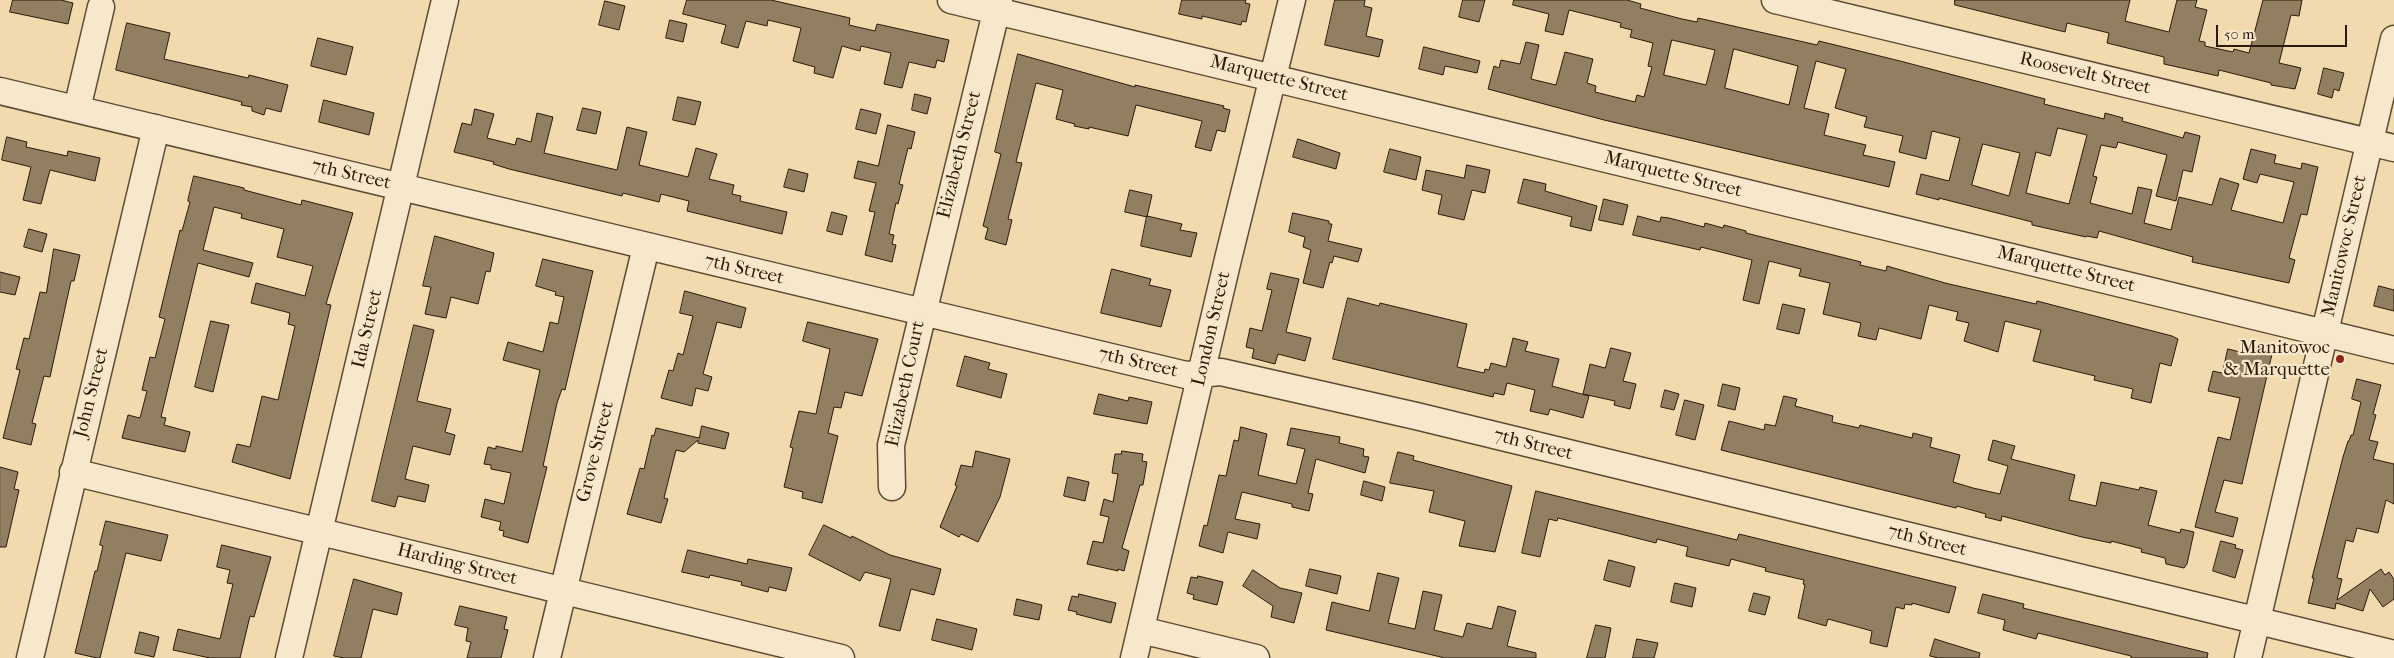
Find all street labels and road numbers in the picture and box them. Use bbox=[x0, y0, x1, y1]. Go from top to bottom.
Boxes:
street label: Roosevelt Street bbox=[2017, 48, 2153, 100]
street label: Marquette Street bbox=[1208, 51, 1350, 107]
street label: Elizabeth Street bbox=[933, 89, 987, 221]
street label: Marquette Street bbox=[1602, 147, 1744, 203]
street label: 7th Street bbox=[309, 155, 393, 195]
street label: Manitowoc Street bbox=[2318, 173, 2372, 319]
street label: Marquette Street bbox=[1995, 242, 2137, 298]
street label: 7th Street bbox=[702, 250, 786, 290]
street label: London Street bbox=[1188, 269, 1236, 389]
street label: Ida Street bbox=[348, 287, 388, 371]
street label: Elizabeth Court bbox=[881, 319, 931, 449]
street label: 7th Street bbox=[1096, 343, 1180, 383]
street label: John Street bbox=[70, 346, 114, 440]
street label: Grove Street bbox=[572, 399, 620, 505]
street label: 7th Street bbox=[1491, 424, 1575, 466]
street label: 7th Street bbox=[1885, 520, 1969, 562]
street label: Harding Street bbox=[395, 539, 519, 591]

